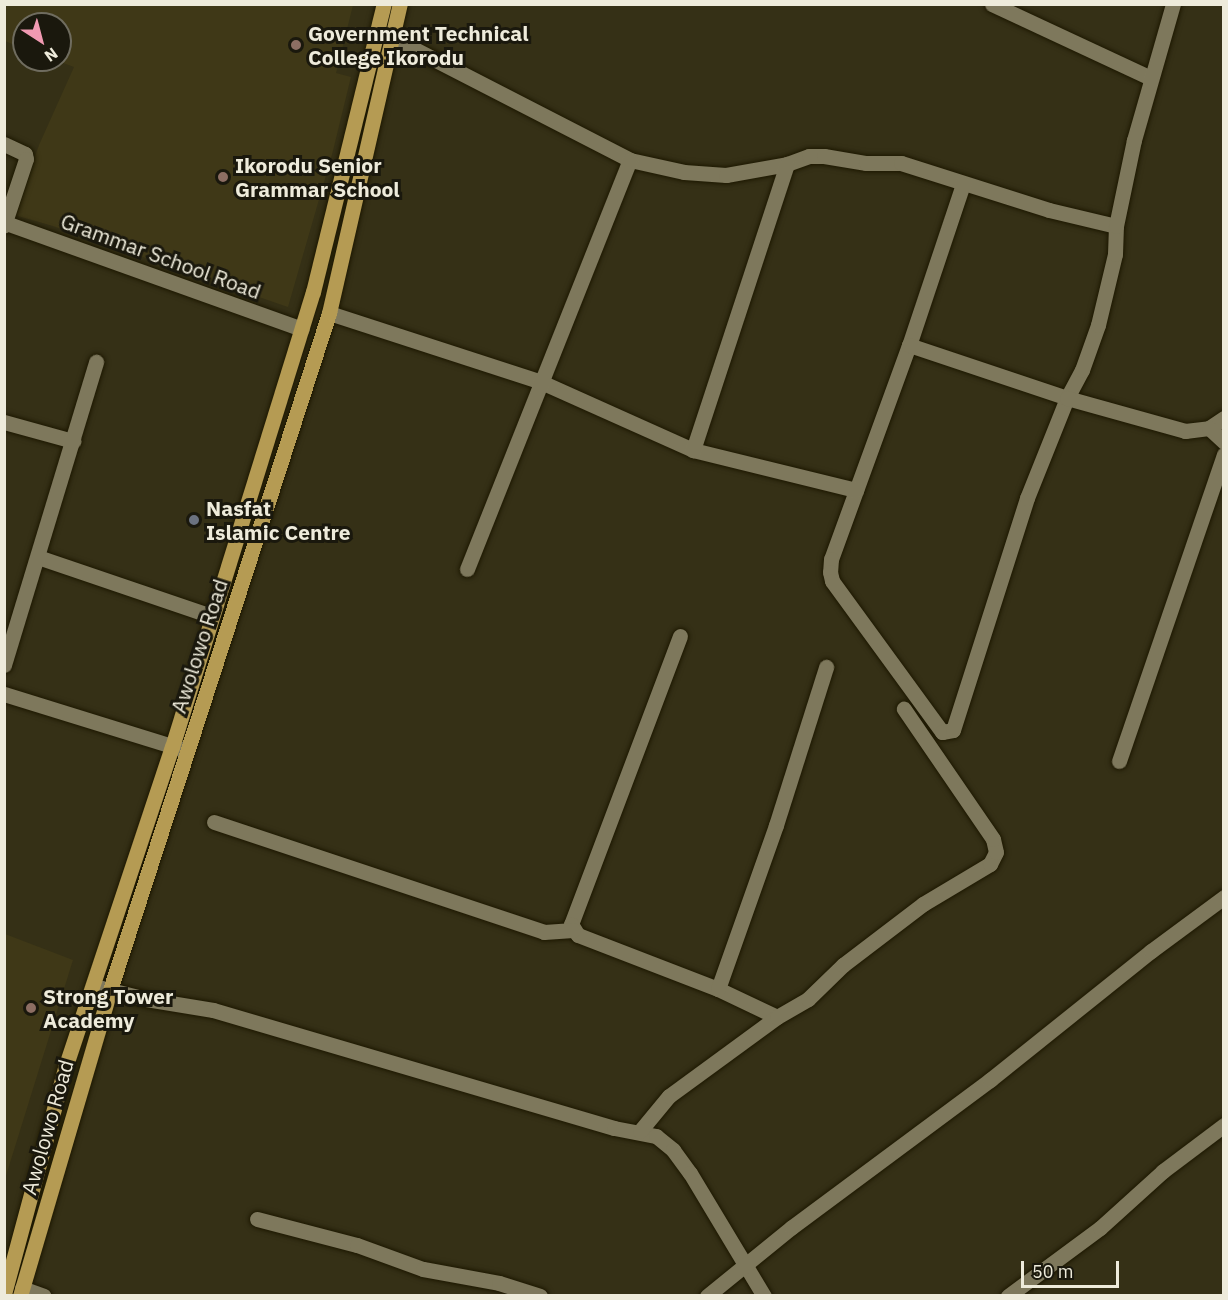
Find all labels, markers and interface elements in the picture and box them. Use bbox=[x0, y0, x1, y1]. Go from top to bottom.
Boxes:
north arrow bbox=[12, 12, 72, 72]
place label: Government Technical College Ikorodu bbox=[308, 20, 529, 70]
marker: Government Technical College Ikorodu bbox=[289, 38, 303, 52]
text: N bbox=[41, 43, 62, 66]
place label: Ikorodu Senior Grammar School bbox=[235, 152, 400, 202]
marker: Ikorodu Senior Grammar School bbox=[216, 170, 230, 184]
street label: Grammar School Road bbox=[57, 208, 265, 304]
place label: Nasfat Islamic Centre bbox=[206, 495, 351, 545]
marker: Nasfat Islamic Centre bbox=[187, 513, 201, 527]
street label: Awolowo Road bbox=[165, 576, 233, 716]
place label: Strong Tower Academy bbox=[43, 983, 174, 1033]
marker: Strong Tower Academy bbox=[24, 1001, 38, 1015]
street label: Awolowo Road bbox=[16, 1057, 78, 1197]
scale bar bbox=[1024, 1249, 1122, 1287]
text: 50 m bbox=[1032, 1260, 1074, 1283]

